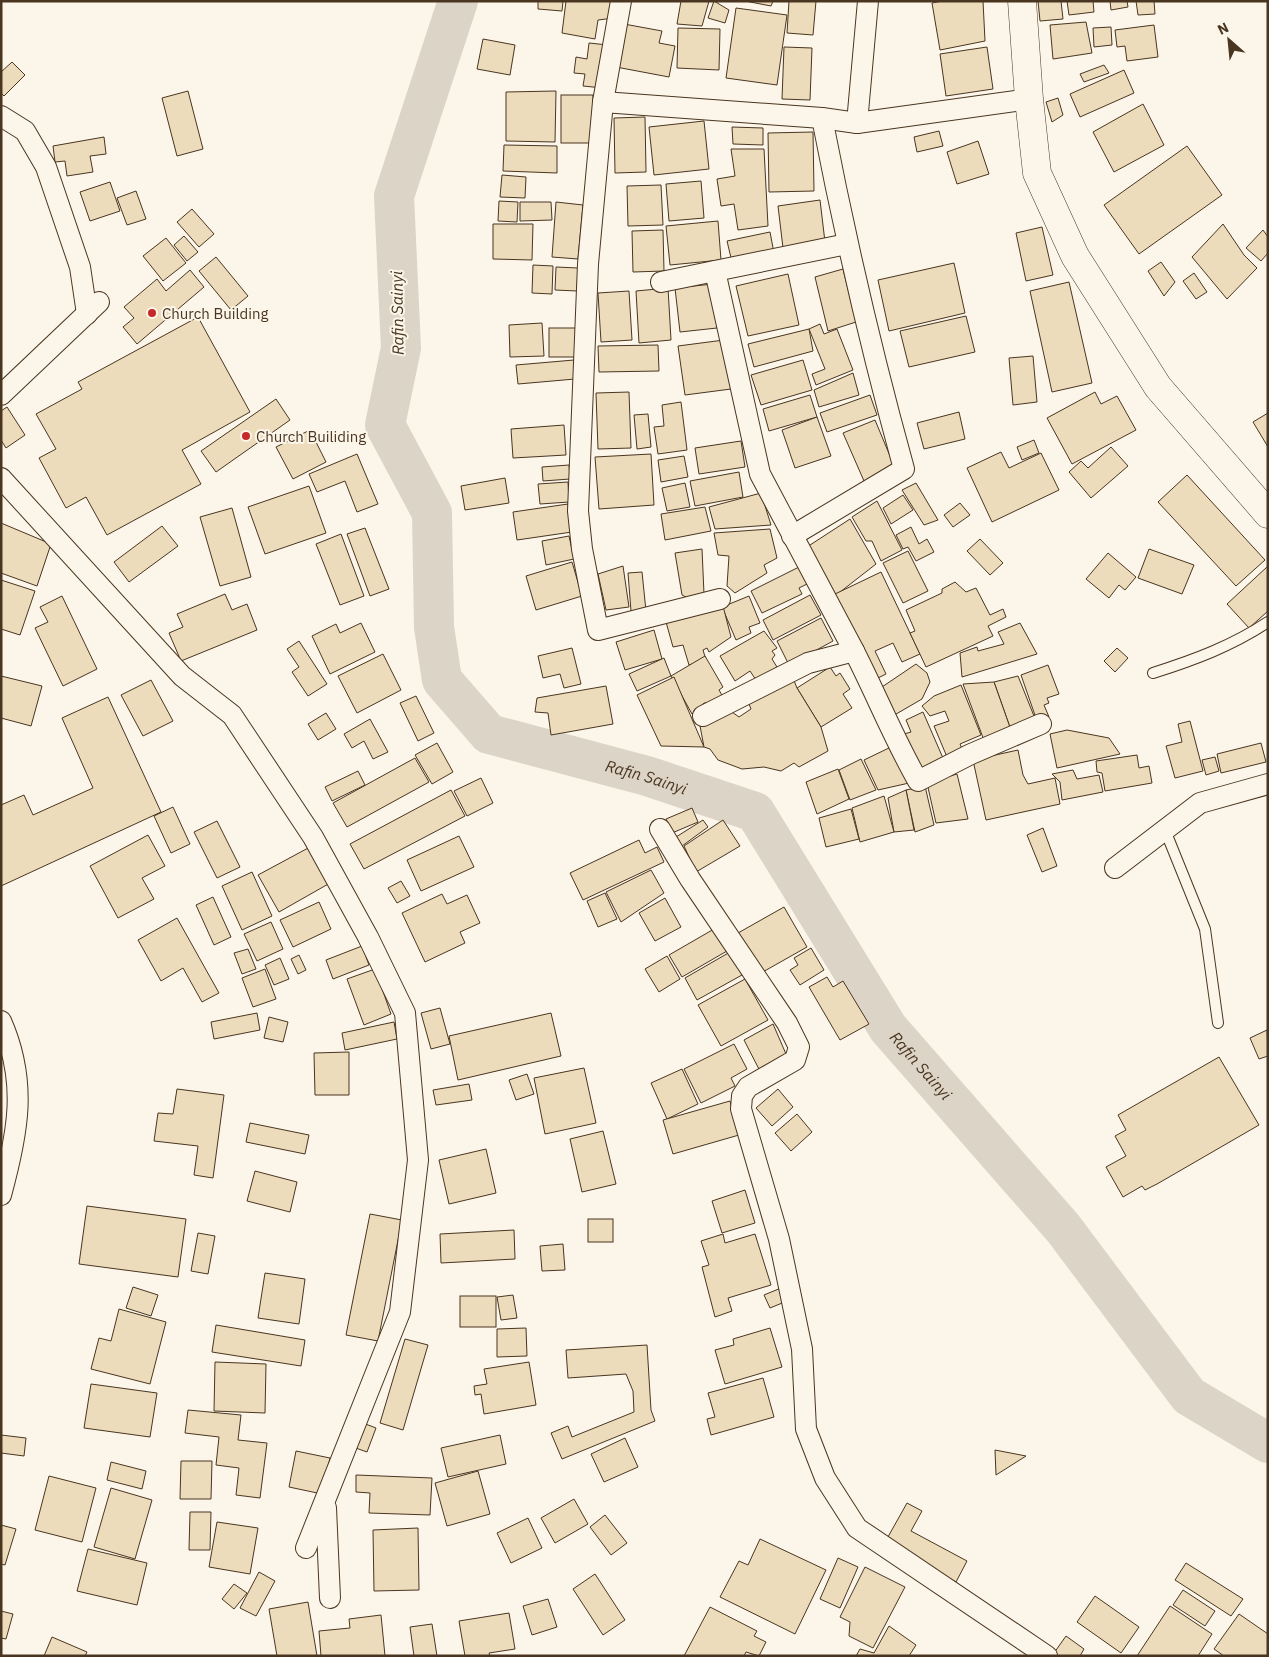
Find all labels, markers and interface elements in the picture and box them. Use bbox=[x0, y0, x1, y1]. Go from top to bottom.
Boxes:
north arrow bbox=[1204, 15, 1254, 65]
text: N bbox=[1214, 18, 1232, 39]
water label: Rafin Sainyi bbox=[386, 270, 408, 355]
place label: Church Building bbox=[162, 304, 269, 323]
marker: Church Building bbox=[146, 307, 158, 319]
place label: Church Builiding bbox=[256, 427, 366, 446]
marker: Church Builiding bbox=[240, 430, 252, 442]
water label: Rafin Sainyi bbox=[603, 755, 690, 799]
water label: Rafin Sainyi bbox=[886, 1027, 957, 1105]

